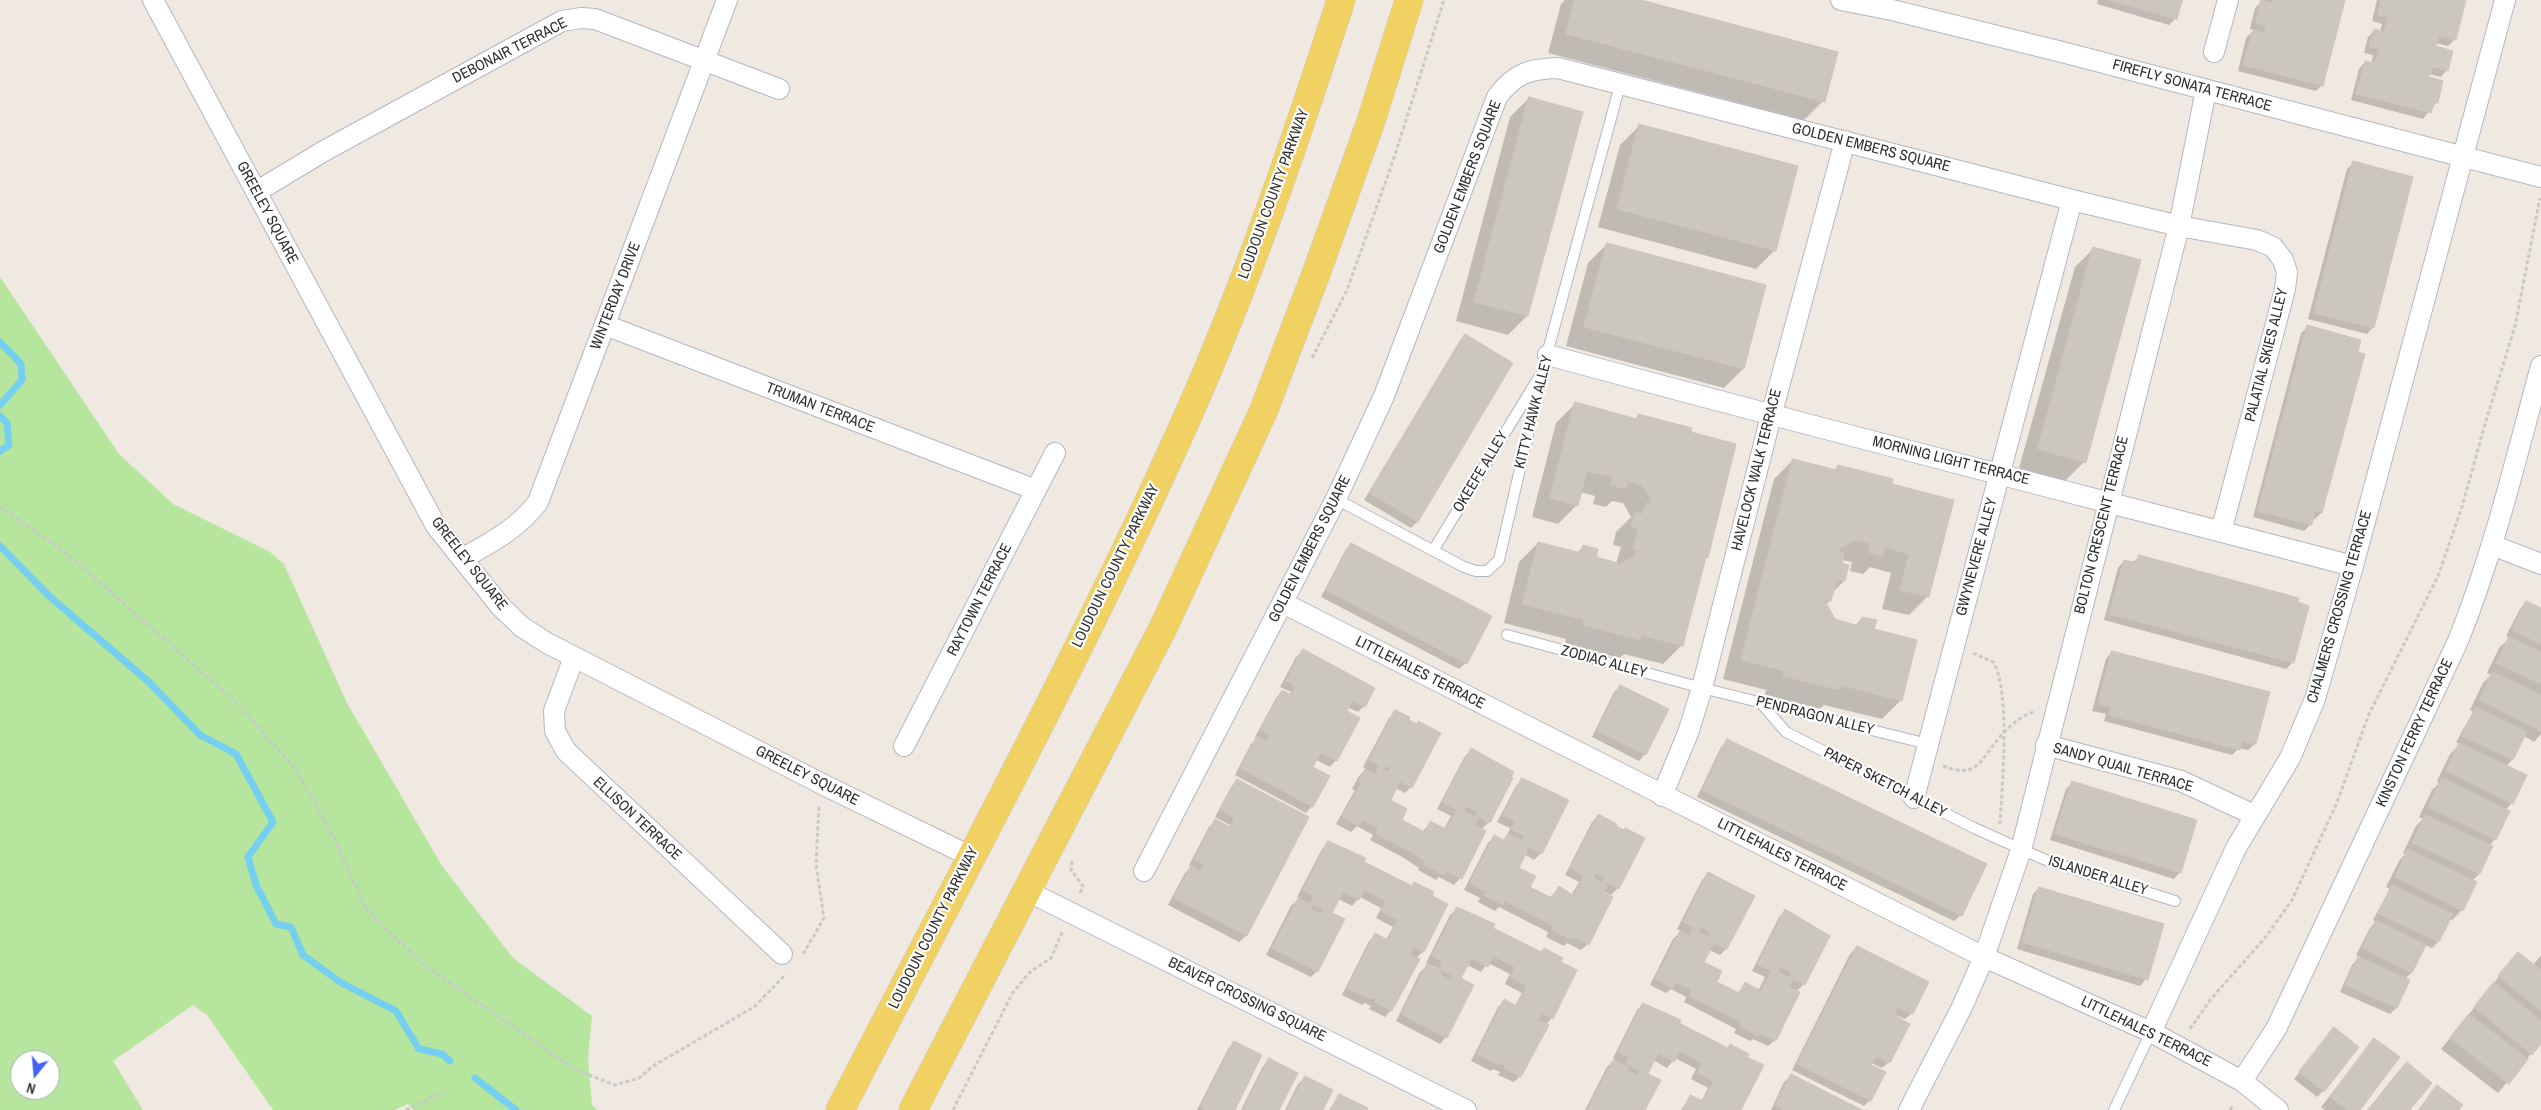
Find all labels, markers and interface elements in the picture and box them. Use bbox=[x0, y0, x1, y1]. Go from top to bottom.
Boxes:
street label: DEBONAIR TERRACE bbox=[450, 14, 570, 88]
street label: FIREFLY SONATA TERRACE bbox=[2110, 56, 2274, 116]
street label: GOLDEN EMBERS SQUARE bbox=[1430, 98, 1506, 256]
street label: LOUDOUN COUNTY PARKWAY bbox=[1235, 107, 1313, 281]
street label: GOLDEN EMBERS SQUARE bbox=[1790, 120, 1952, 176]
street label: GREELEY SQUARE bbox=[232, 159, 302, 267]
street label: WINTERDAY DRIVE bbox=[587, 240, 645, 352]
street label: PALATIAL SKIES ALLEY bbox=[2242, 286, 2292, 424]
street label: KITTY HAWK ALLEY bbox=[1511, 353, 1557, 471]
street label: TRUMAN TERRACE bbox=[763, 379, 877, 437]
street label: HAVELOCK WALK TERRACE bbox=[1728, 387, 1786, 553]
street label: OKEEFE ALLEY bbox=[1450, 428, 1512, 516]
street label: MORNING LIGHT TERRACE bbox=[1871, 433, 2031, 489]
street label: BOLTON CRESCENT TERRACE bbox=[2071, 434, 2133, 616]
street label: GOLDEN EMBERS SQUARE bbox=[1265, 472, 1355, 626]
street label: LOUDOUN COUNTY PARKWAY bbox=[1069, 481, 1163, 651]
street label: GWYNEVERE ALLEY bbox=[1953, 496, 2001, 618]
street label: CHALMERS CROSSING TERRACE bbox=[2304, 509, 2376, 705]
street label: GREELEY SQUARE bbox=[427, 514, 511, 614]
street label: RAYTOWN TERRACE bbox=[944, 541, 1016, 659]
street label: LITTLEHALES TERRACE bbox=[1352, 633, 1488, 713]
street label: ZODIAC ALLEY bbox=[1559, 642, 1649, 682]
street label: KINSTON FERRY TERRACE bbox=[2373, 656, 2457, 810]
street label: PENDRAGON ALLEY bbox=[1754, 693, 1876, 739]
street label: SANDY QUAIL TERRACE bbox=[2051, 739, 2195, 797]
street label: GREELEY SQUARE bbox=[752, 742, 862, 810]
street label: PAPER SKETCH ALLEY bbox=[1820, 744, 1950, 822]
street label: ELLISON TERRACE bbox=[589, 773, 685, 865]
street label: LITTLEHALES TERRACE bbox=[1714, 815, 1850, 895]
street label: LOUDOUN COUNTY PARKWAY bbox=[885, 844, 983, 1012]
street label: ISLANDER ALLEY bbox=[2046, 852, 2150, 900]
street label: BEAVER CROSSING SQUARE bbox=[1165, 954, 1329, 1046]
street label: LITTLEHALES TERRACE bbox=[2078, 993, 2214, 1071]
north arrow bbox=[10, 1050, 60, 1100]
text: N bbox=[24, 1079, 38, 1098]

